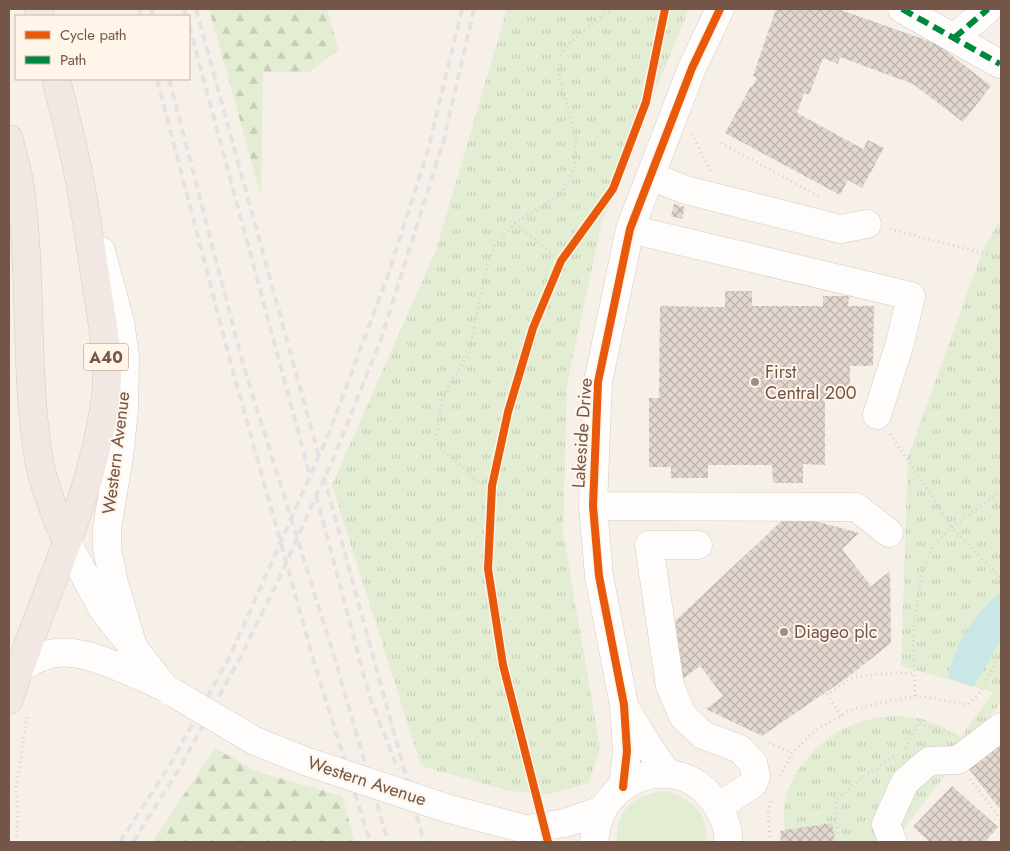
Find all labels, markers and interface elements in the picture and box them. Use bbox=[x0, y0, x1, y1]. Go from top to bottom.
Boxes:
legend bbox=[15, 15, 190, 80]
text: Cycle path bbox=[60, 24, 127, 46]
text: Path bbox=[60, 49, 86, 71]
road number: A40 bbox=[84, 344, 128, 371]
place label: First Central 200 bbox=[765, 359, 857, 406]
marker: First Central 200 bbox=[749, 376, 761, 388]
street label: Lakeside Drive bbox=[565, 377, 599, 489]
street label: Western Avenue bbox=[96, 390, 136, 516]
place label: Diageo plc bbox=[794, 619, 877, 645]
marker: Diageo plc bbox=[778, 626, 790, 638]
street label: Western Avenue bbox=[304, 750, 430, 812]

